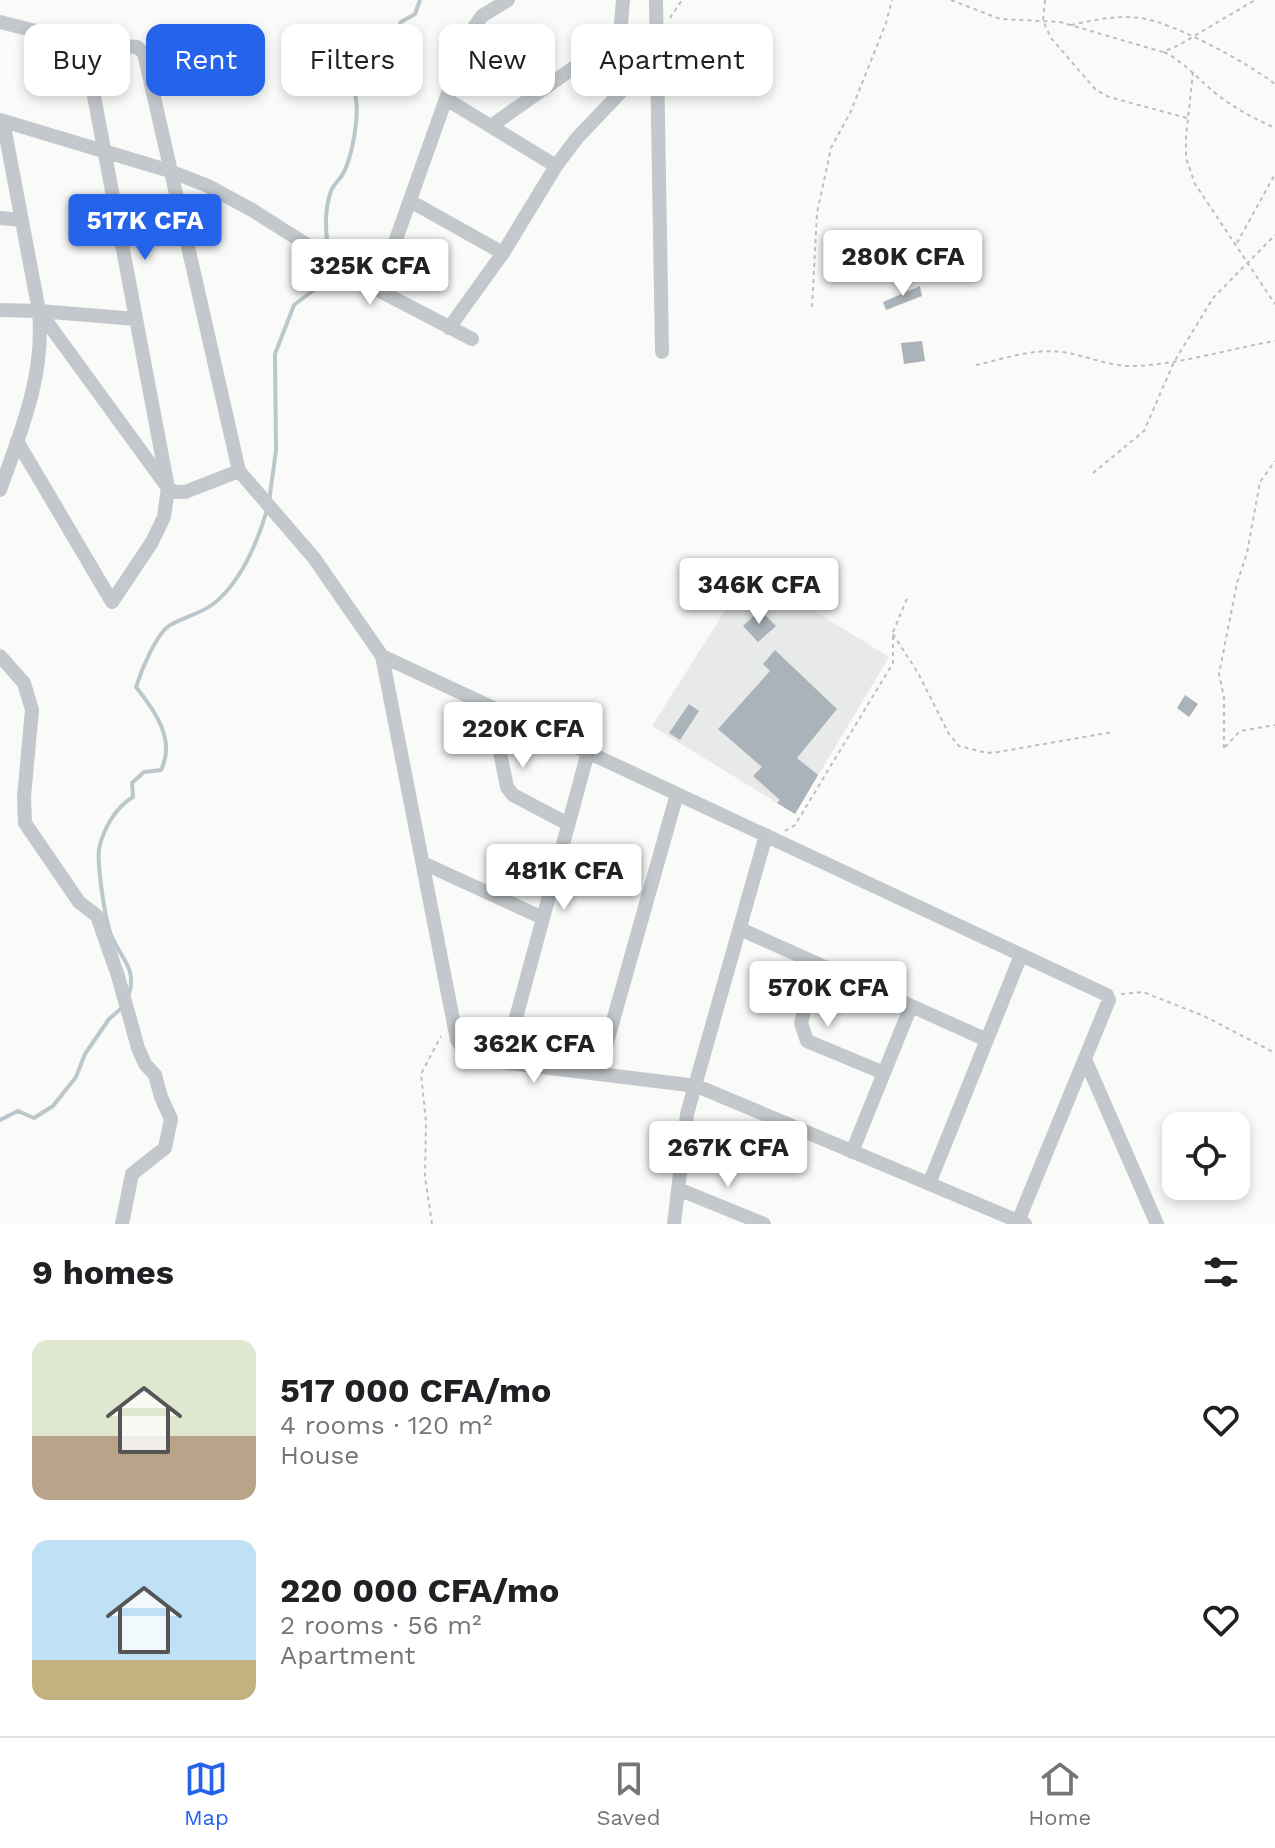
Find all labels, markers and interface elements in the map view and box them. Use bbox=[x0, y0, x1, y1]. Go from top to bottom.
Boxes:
chip: Buy bbox=[24, 24, 130, 96]
chip: Rent bbox=[146, 24, 265, 96]
chip: Filters bbox=[281, 24, 423, 96]
chip: New bbox=[439, 24, 555, 96]
chip: Apartment bbox=[571, 24, 773, 96]
pin: 517K CFA bbox=[62, 194, 228, 262]
text: 517K CFA bbox=[86, 205, 204, 235]
pin: 280K CFA bbox=[820, 230, 986, 298]
pin: 325K CFA bbox=[287, 239, 453, 307]
text: 280K CFA bbox=[841, 241, 965, 271]
text: 325K CFA bbox=[310, 250, 430, 280]
pin: 346K CFA bbox=[676, 558, 842, 626]
text: 346K CFA bbox=[697, 569, 821, 599]
pin: 220K CFA bbox=[440, 702, 606, 770]
text: 220K CFA bbox=[462, 713, 584, 743]
pin: 481K CFA bbox=[481, 844, 647, 912]
text: 481K CFA bbox=[504, 855, 624, 885]
pin: 570K CFA bbox=[745, 961, 911, 1029]
text: 570K CFA bbox=[767, 972, 889, 1002]
pin: 362K CFA bbox=[451, 1017, 617, 1085]
text: 362K CFA bbox=[473, 1028, 595, 1058]
map controls bbox=[1162, 1112, 1250, 1200]
button: locate bbox=[1162, 1112, 1250, 1200]
pin: 267K CFA bbox=[645, 1121, 811, 1189]
text: 267K CFA bbox=[667, 1132, 789, 1162]
icon: filters bbox=[1199, 1250, 1243, 1294]
text: 9 homes bbox=[32, 1252, 174, 1292]
text: 517 000 CFA/mo bbox=[280, 1370, 551, 1410]
icon: home bbox=[96, 1372, 192, 1468]
icon: heart bbox=[1199, 1398, 1243, 1442]
text: 4 rooms · 120 m² bbox=[280, 1410, 492, 1440]
text: House bbox=[280, 1440, 359, 1470]
text: 220 000 CFA/mo bbox=[280, 1570, 559, 1610]
icon: home bbox=[96, 1572, 192, 1668]
icon: heart bbox=[1199, 1598, 1243, 1642]
text: 2 rooms · 56 m² bbox=[280, 1610, 482, 1640]
text: Apartment bbox=[280, 1640, 416, 1670]
tab: Map bbox=[184, 1757, 229, 1830]
tab: Saved bbox=[597, 1757, 660, 1830]
tab: Home bbox=[1028, 1757, 1091, 1830]

